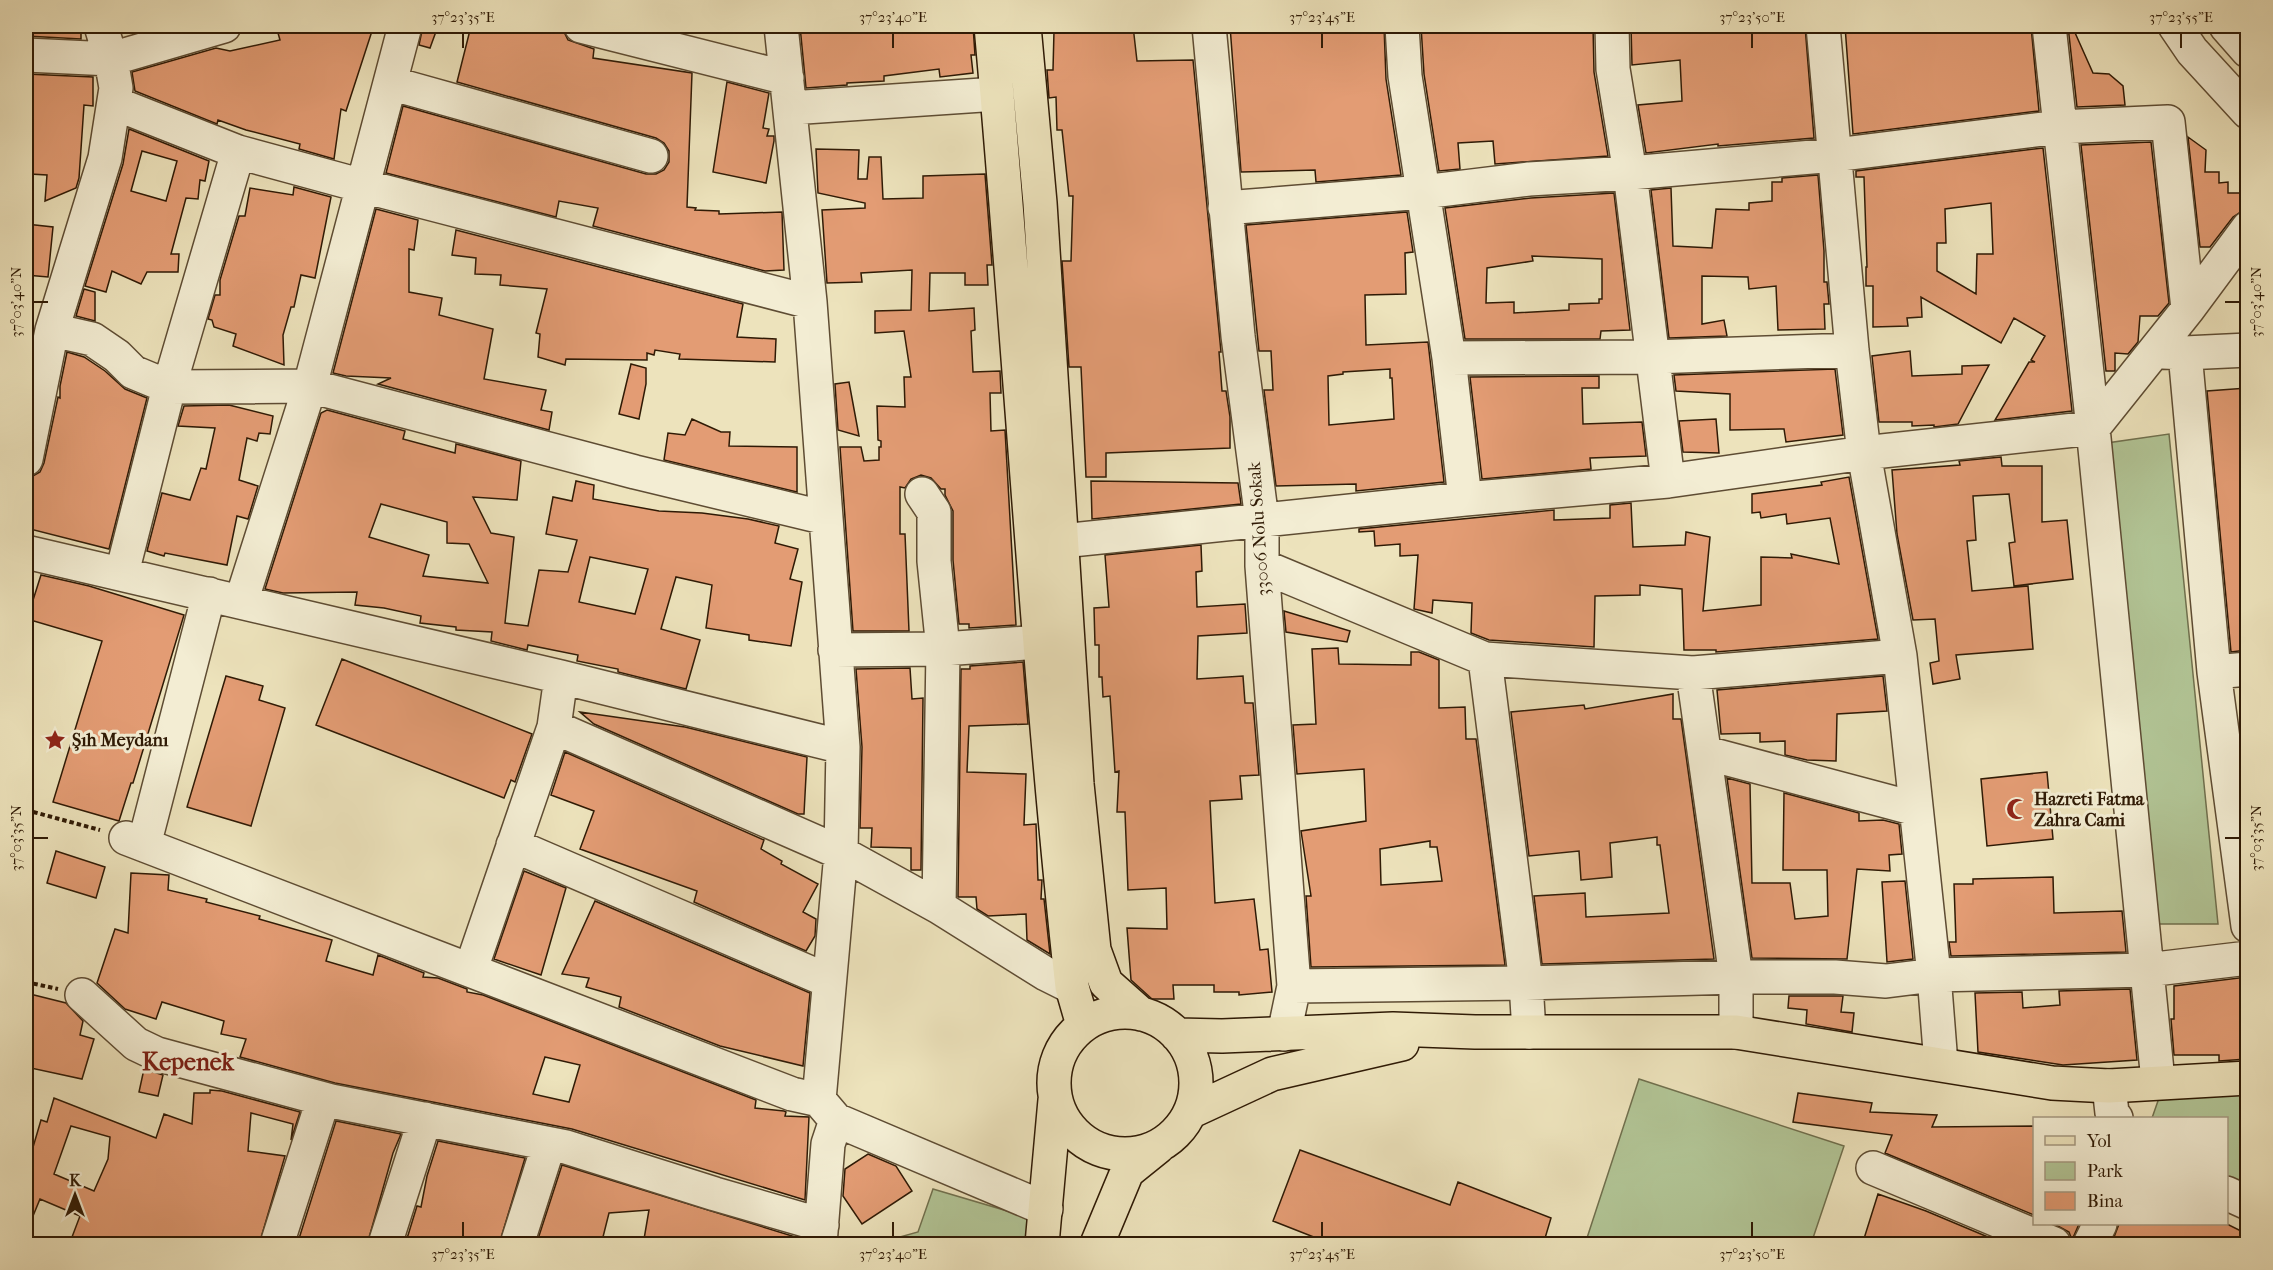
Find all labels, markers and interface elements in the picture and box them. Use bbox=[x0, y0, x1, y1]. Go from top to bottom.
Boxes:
text: 37°23'35"E bbox=[431, 8, 495, 26]
text: 37°23'40"E bbox=[859, 8, 927, 26]
text: 37°23'45"E bbox=[1289, 8, 1355, 26]
text: 37°23'50"E bbox=[1719, 8, 1785, 26]
text: 37°23'55"E bbox=[2149, 8, 2213, 26]
text: 37°03'40"N bbox=[7, 266, 25, 337]
text: 37°03'40"N bbox=[2247, 266, 2265, 337]
street label: 33006 Nolu Sokak bbox=[1244, 460, 1274, 597]
place icon: Şıh Meydanı bbox=[43, 728, 67, 752]
place label: Şıh Meydanı bbox=[72, 730, 169, 751]
place label: Hazreti Fatma Zahra Cami bbox=[2034, 789, 2145, 831]
mosque icon: Hazreti Fatma Zahra Cami bbox=[2005, 797, 2029, 821]
text: 37°03'35"N bbox=[7, 804, 25, 871]
text: 37°03'35"N bbox=[2247, 804, 2265, 871]
district label: Kepenek bbox=[142, 1048, 235, 1076]
legend bbox=[2033, 1117, 2228, 1225]
text: Yol bbox=[2086, 1131, 2112, 1152]
text: Park bbox=[2087, 1161, 2124, 1182]
north arrow bbox=[45, 1165, 105, 1225]
text: K bbox=[69, 1171, 82, 1190]
text: Bina bbox=[2087, 1191, 2123, 1212]
text: 37°23'35"E bbox=[431, 1245, 495, 1263]
text: 37°23'40"E bbox=[859, 1245, 927, 1263]
text: 37°23'45"E bbox=[1289, 1245, 1355, 1263]
text: 37°23'50"E bbox=[1719, 1245, 1785, 1263]

